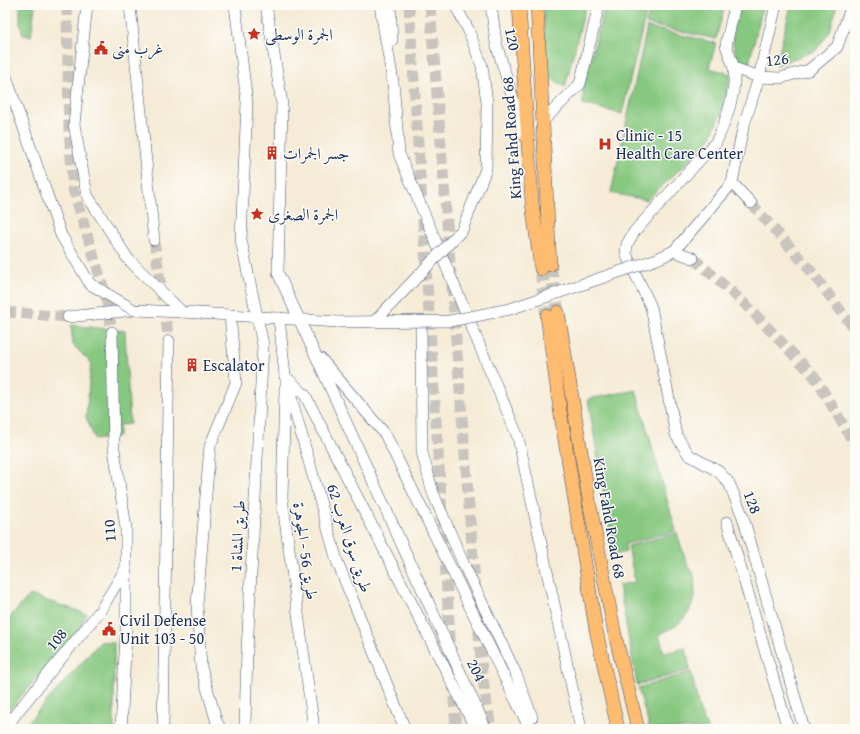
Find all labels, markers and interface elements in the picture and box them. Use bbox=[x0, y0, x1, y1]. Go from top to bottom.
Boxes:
place label: الجمرة الوسطى bbox=[265, 22, 333, 46]
street label: 120 bbox=[499, 25, 527, 53]
place icon: الجمرة الوسطى bbox=[246, 26, 262, 42]
place label: غرب منى bbox=[112, 36, 163, 60]
public building icon: غرب منى bbox=[93, 40, 109, 56]
street label: 126 bbox=[764, 46, 790, 72]
street label: King Fahd Road 68 bbox=[495, 76, 527, 200]
place label: Clinic - 15 Health Care Center bbox=[616, 123, 743, 165]
hospital icon: Clinic - 15 Health Care Center bbox=[597, 136, 613, 152]
place label: جسر الجمرات bbox=[283, 141, 350, 165]
building icon: جسر الجمرات bbox=[264, 145, 280, 161]
place label: الجمرة الصغرى bbox=[268, 202, 338, 226]
place icon: الجمرة الصغرى bbox=[249, 206, 265, 222]
place label: Escalator bbox=[203, 353, 265, 377]
building icon: Escalator bbox=[184, 357, 200, 373]
street label: King Fahd Road 68 bbox=[588, 456, 633, 581]
street label: طريق سوق العرب 62 bbox=[321, 480, 379, 596]
street label: 128 bbox=[738, 487, 768, 517]
street label: طريق المشاة 1 bbox=[223, 500, 251, 572]
street label: طريق 56 - الجوهرة bbox=[287, 501, 325, 601]
street label: 110 bbox=[96, 518, 122, 543]
place label: Civil Defense Unit 103 - 50 bbox=[120, 608, 206, 650]
public building icon: Civil Defense Unit 103 - 50 bbox=[101, 621, 117, 637]
street label: 108 bbox=[39, 622, 73, 656]
street label: 204 bbox=[461, 654, 493, 686]

